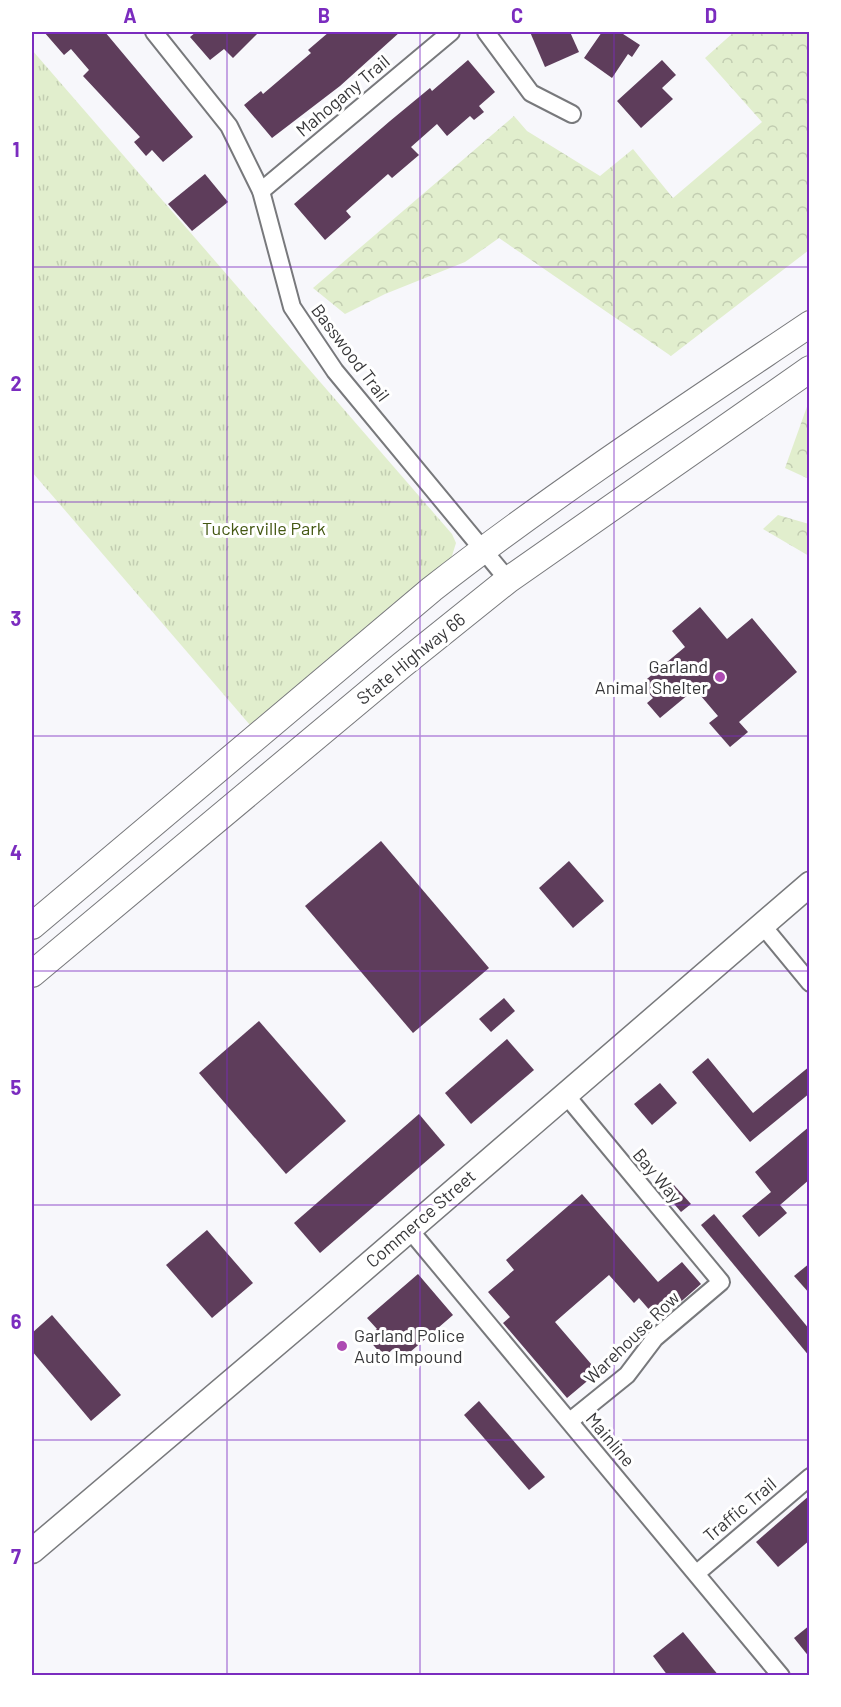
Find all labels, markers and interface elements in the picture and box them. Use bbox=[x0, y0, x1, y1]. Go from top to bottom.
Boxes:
text: A bbox=[123, 3, 137, 27]
text: B bbox=[318, 3, 330, 27]
text: C bbox=[511, 3, 523, 27]
text: D bbox=[705, 3, 717, 27]
street label: Mahogany Trail bbox=[291, 50, 394, 141]
text: 1 bbox=[12, 137, 20, 161]
street label: Basswood Trail bbox=[307, 299, 395, 405]
text: 2 bbox=[10, 371, 22, 395]
park label: Tuckerville Park bbox=[202, 517, 326, 539]
text: 3 bbox=[11, 606, 21, 630]
street label: State Highway 66 bbox=[352, 608, 469, 709]
place label: Garland Animal Shelter bbox=[595, 655, 708, 698]
marker: Garland Animal Shelter bbox=[713, 670, 727, 684]
text: 4 bbox=[10, 840, 22, 864]
text: 5 bbox=[11, 1075, 22, 1099]
street label: Bay Way bbox=[629, 1144, 687, 1207]
street label: Commerce Street bbox=[361, 1165, 480, 1272]
street label: Warehouse Row bbox=[579, 1286, 684, 1388]
text: 6 bbox=[11, 1309, 22, 1333]
place label: Garland Police Auto Impound bbox=[354, 1324, 465, 1367]
marker: Garland Police Auto Impound bbox=[335, 1339, 349, 1353]
street label: Mainline bbox=[582, 1408, 640, 1471]
street label: Traffic Trail bbox=[698, 1472, 780, 1546]
text: 7 bbox=[11, 1544, 21, 1568]

